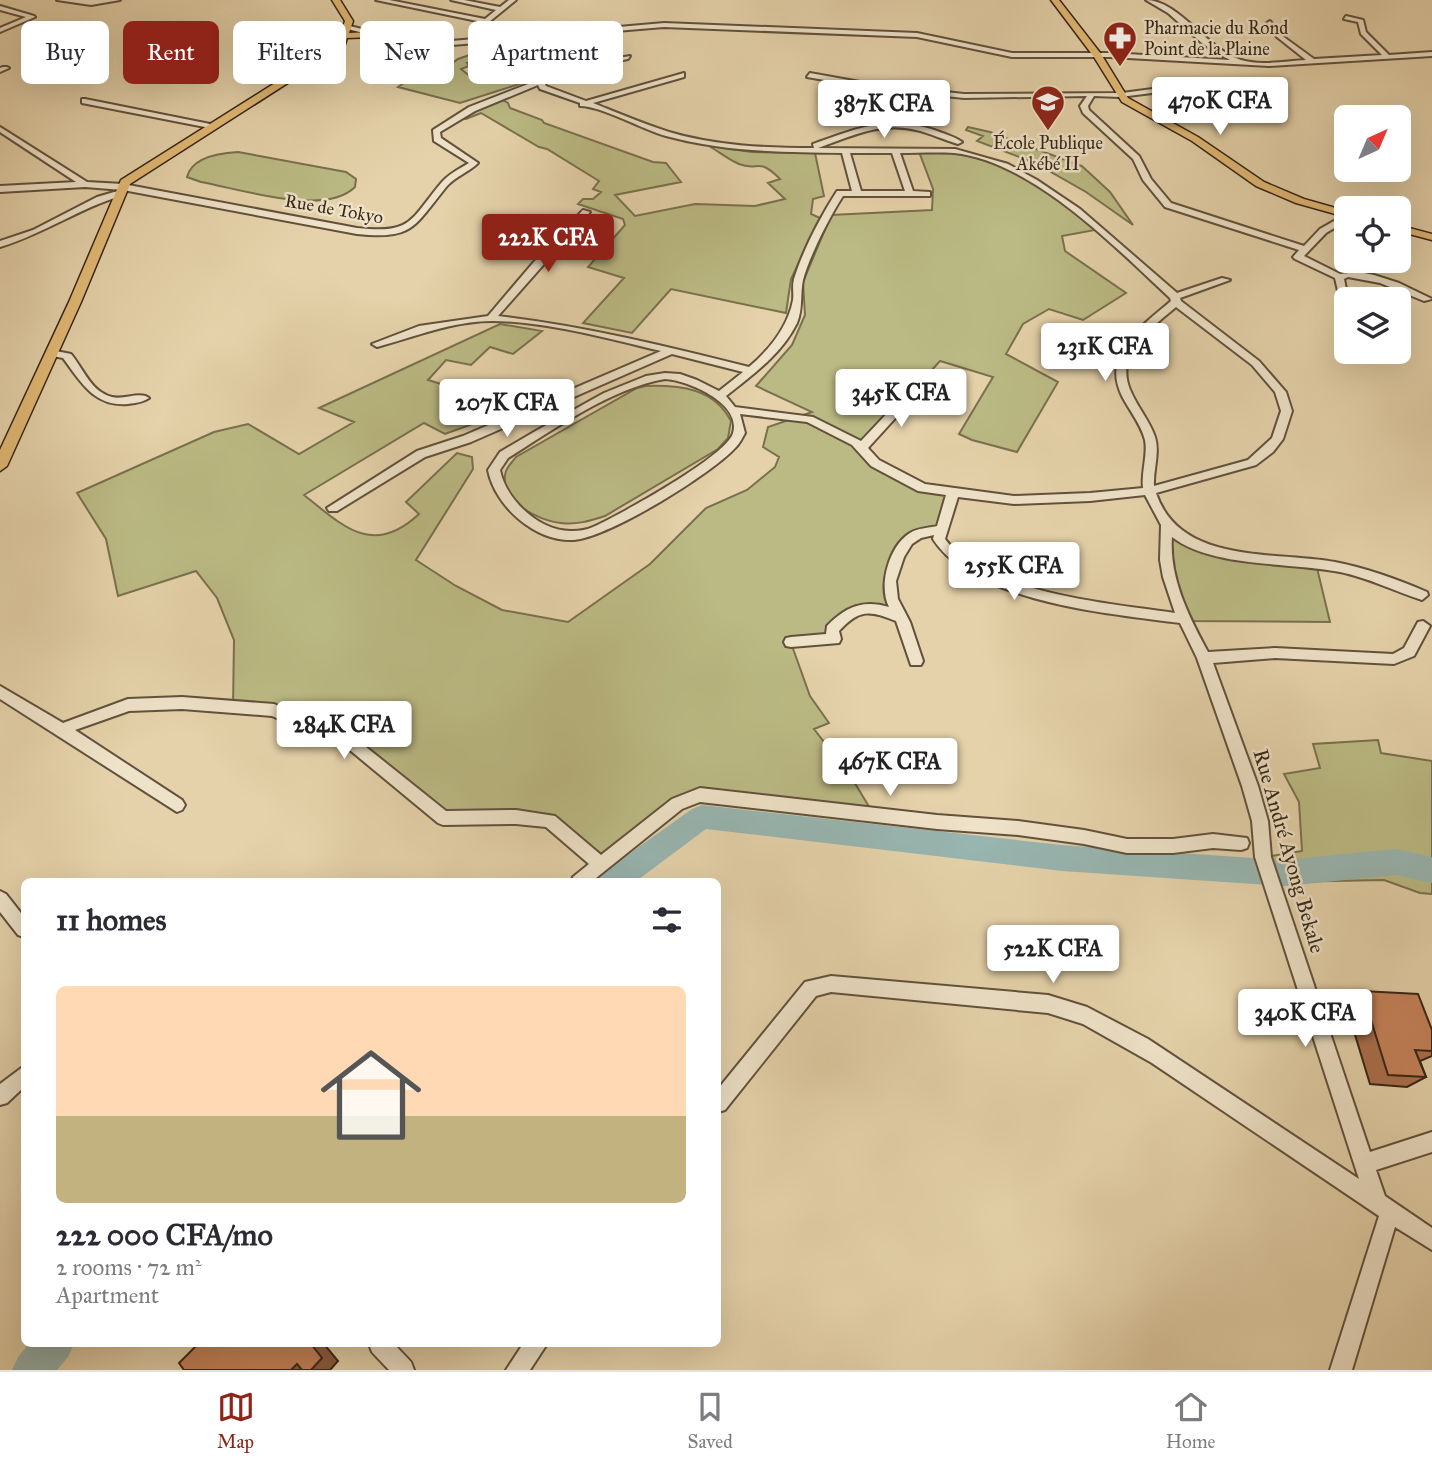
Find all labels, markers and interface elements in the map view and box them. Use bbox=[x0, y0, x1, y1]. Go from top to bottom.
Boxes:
place label: Pharmacie du Rond Point de la Plaine bbox=[1144, 17, 1288, 60]
pharmacy icon: Pharmacie du Rond Point de la Plaine bbox=[1101, 19, 1139, 68]
chip: Buy bbox=[21, 21, 109, 84]
chip: Rent bbox=[123, 21, 219, 84]
chip: Filters bbox=[233, 21, 346, 84]
chip: New bbox=[360, 21, 454, 84]
chip: Apartment bbox=[468, 21, 623, 84]
pin: 470K CFA bbox=[1148, 78, 1292, 137]
pin: 387K CFA bbox=[812, 80, 956, 140]
school or university icon: École Publique Akébé II bbox=[1029, 83, 1067, 132]
text: 470K CFA bbox=[1168, 86, 1272, 114]
text: 387K CFA bbox=[834, 89, 934, 117]
north arrow bbox=[1334, 105, 1410, 182]
map controls bbox=[1334, 105, 1411, 364]
place label: École Publique Akébé II bbox=[993, 130, 1103, 175]
street label: Rue de Tokyo bbox=[283, 190, 385, 228]
button: locate bbox=[1334, 196, 1411, 273]
pin: 222K CFA bbox=[476, 215, 620, 274]
text: 222K CFA bbox=[498, 223, 598, 251]
button: layers bbox=[1334, 287, 1411, 364]
pin: 231K CFA bbox=[1033, 324, 1177, 383]
text: 231K CFA bbox=[1057, 332, 1153, 360]
pin: 345K CFA bbox=[829, 370, 973, 429]
text: 345K CFA bbox=[851, 378, 951, 406]
pin: 207K CFA bbox=[435, 380, 579, 439]
text: 207K CFA bbox=[455, 388, 559, 416]
pin: 255K CFA bbox=[942, 542, 1086, 602]
text: 255K CFA bbox=[965, 551, 1063, 579]
pin: 284K CFA bbox=[272, 702, 416, 761]
text: 284K CFA bbox=[293, 710, 395, 738]
pin: 467K CFA bbox=[818, 738, 962, 798]
street label: Rue André Ayong Bekale bbox=[1247, 746, 1331, 956]
text: 467K CFA bbox=[838, 747, 942, 775]
icon: filters bbox=[648, 901, 686, 939]
text: 11 homes bbox=[56, 902, 167, 938]
pin: 522K CFA bbox=[981, 926, 1125, 985]
text: 522K CFA bbox=[1003, 934, 1103, 962]
pin: 340K CFA bbox=[1233, 990, 1377, 1049]
text: 340K CFA bbox=[1254, 998, 1356, 1026]
icon: home bbox=[308, 1032, 434, 1158]
text: 222 000 CFA/mo bbox=[56, 1217, 273, 1253]
text: 2 rooms · 72 m² bbox=[56, 1253, 201, 1281]
text: Apartment bbox=[56, 1281, 159, 1309]
tab: Map bbox=[217, 1388, 255, 1453]
tab: Saved bbox=[688, 1388, 733, 1453]
tab: Home bbox=[1166, 1388, 1215, 1453]

